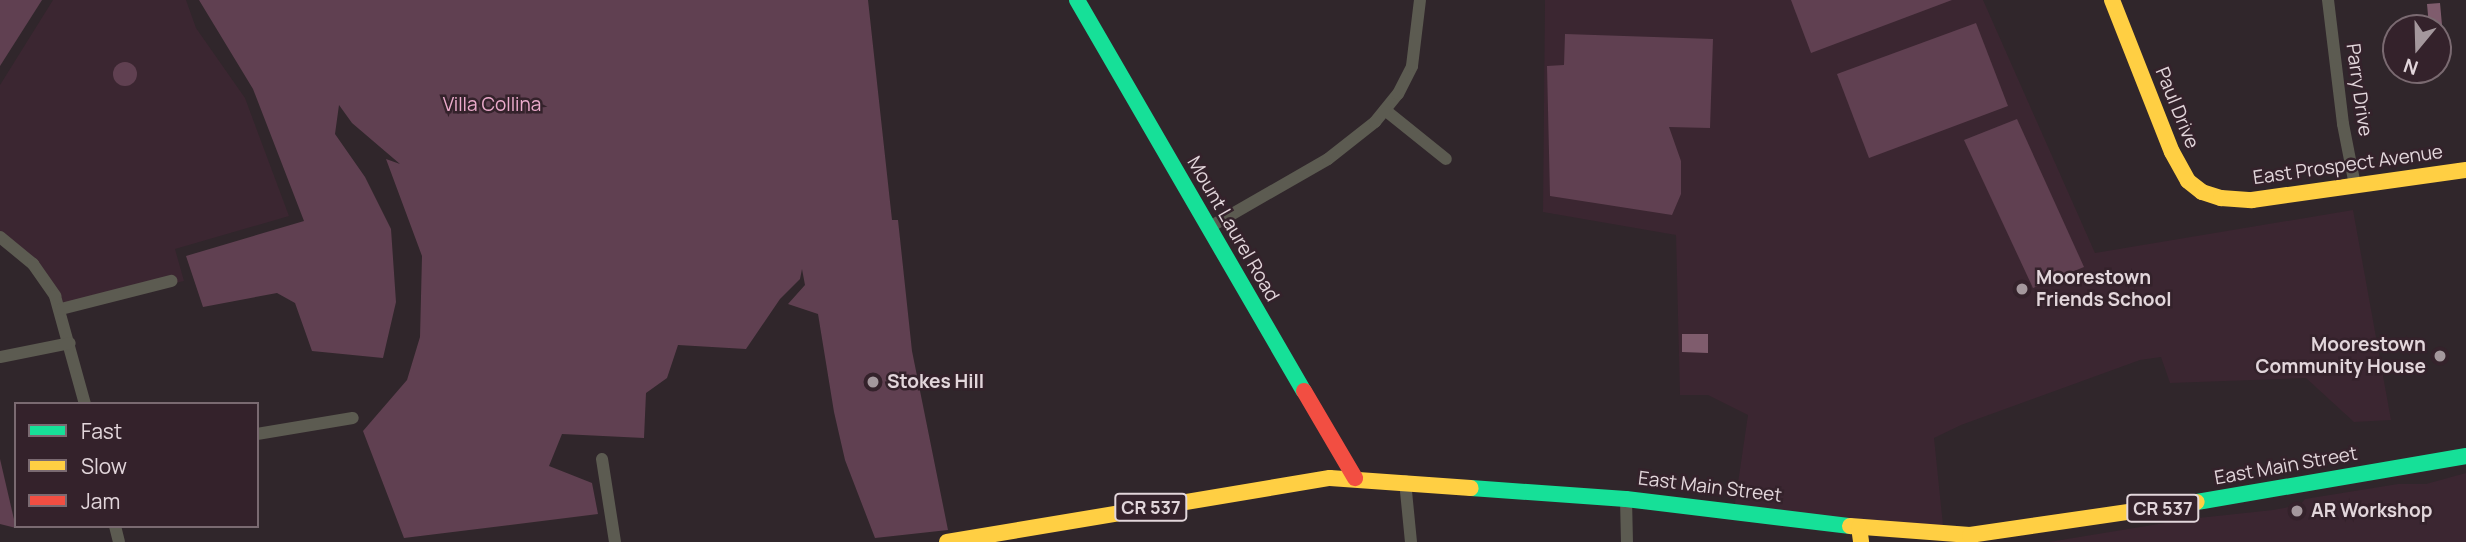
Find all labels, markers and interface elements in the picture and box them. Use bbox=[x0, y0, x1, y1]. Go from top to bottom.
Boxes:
north arrow bbox=[2382, 14, 2452, 84]
street label: Parry Drive bbox=[2341, 42, 2377, 138]
text: N bbox=[2400, 52, 2422, 81]
street label: Paul Drive bbox=[2150, 64, 2204, 152]
park label: Villa Collina bbox=[443, 94, 541, 116]
street label: East Prospect Avenue bbox=[2252, 140, 2444, 190]
street label: Mount Laurel Road bbox=[1182, 152, 1284, 306]
place label: Moorestown Friends School bbox=[2036, 267, 2172, 311]
marker: Moorestown Friends School bbox=[2014, 281, 2030, 297]
place label: Moorestown Community House bbox=[2256, 334, 2426, 378]
marker: Moorestown Community House bbox=[2432, 348, 2448, 364]
place label: Stokes Hill bbox=[887, 371, 984, 393]
marker: Stokes Hill bbox=[865, 374, 881, 390]
legend bbox=[14, 402, 259, 528]
text: Fast bbox=[81, 417, 122, 445]
street label: East Main Street bbox=[2213, 442, 2359, 490]
text: Slow bbox=[81, 452, 127, 480]
street label: East Main Street bbox=[1637, 467, 1783, 507]
text: Jam bbox=[81, 487, 120, 515]
road number: CR 537 bbox=[1114, 492, 1188, 522]
road number: CR 537 bbox=[2126, 494, 2200, 522]
place label: AR Workshop bbox=[2311, 500, 2432, 522]
marker: AR Workshop bbox=[2289, 503, 2305, 519]

